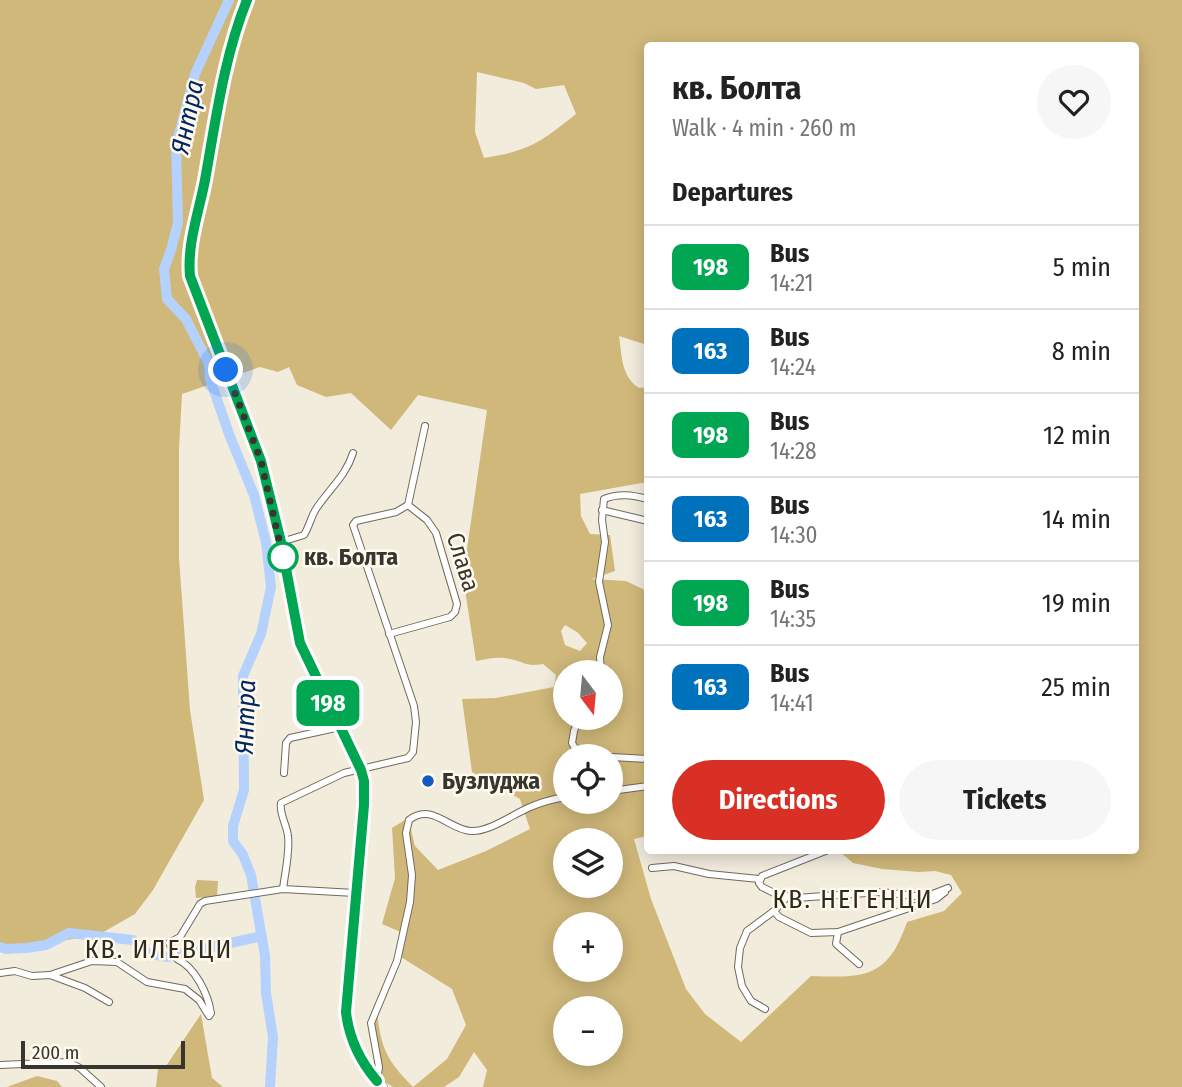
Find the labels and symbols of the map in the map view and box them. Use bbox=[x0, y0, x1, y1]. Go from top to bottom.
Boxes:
water label: Янтра bbox=[164, 77, 210, 158]
your location bbox=[208, 352, 243, 387]
street label: Слава bbox=[441, 529, 485, 595]
marker: кв. Болта bbox=[268, 542, 298, 572]
place label: кв. Болта bbox=[304, 543, 398, 571]
north arrow bbox=[553, 660, 623, 730]
water label: Янтра bbox=[229, 679, 262, 756]
line badge: 198 bbox=[288, 680, 368, 726]
place label: Бузлуджа bbox=[442, 767, 540, 795]
marker: Бузлуджа bbox=[420, 773, 436, 789]
district label: КВ. НЕГЕНЦИ bbox=[772, 884, 934, 915]
district label: КВ. ИЛЕВЦИ bbox=[85, 934, 233, 965]
scale bar bbox=[21, 1038, 186, 1070]

